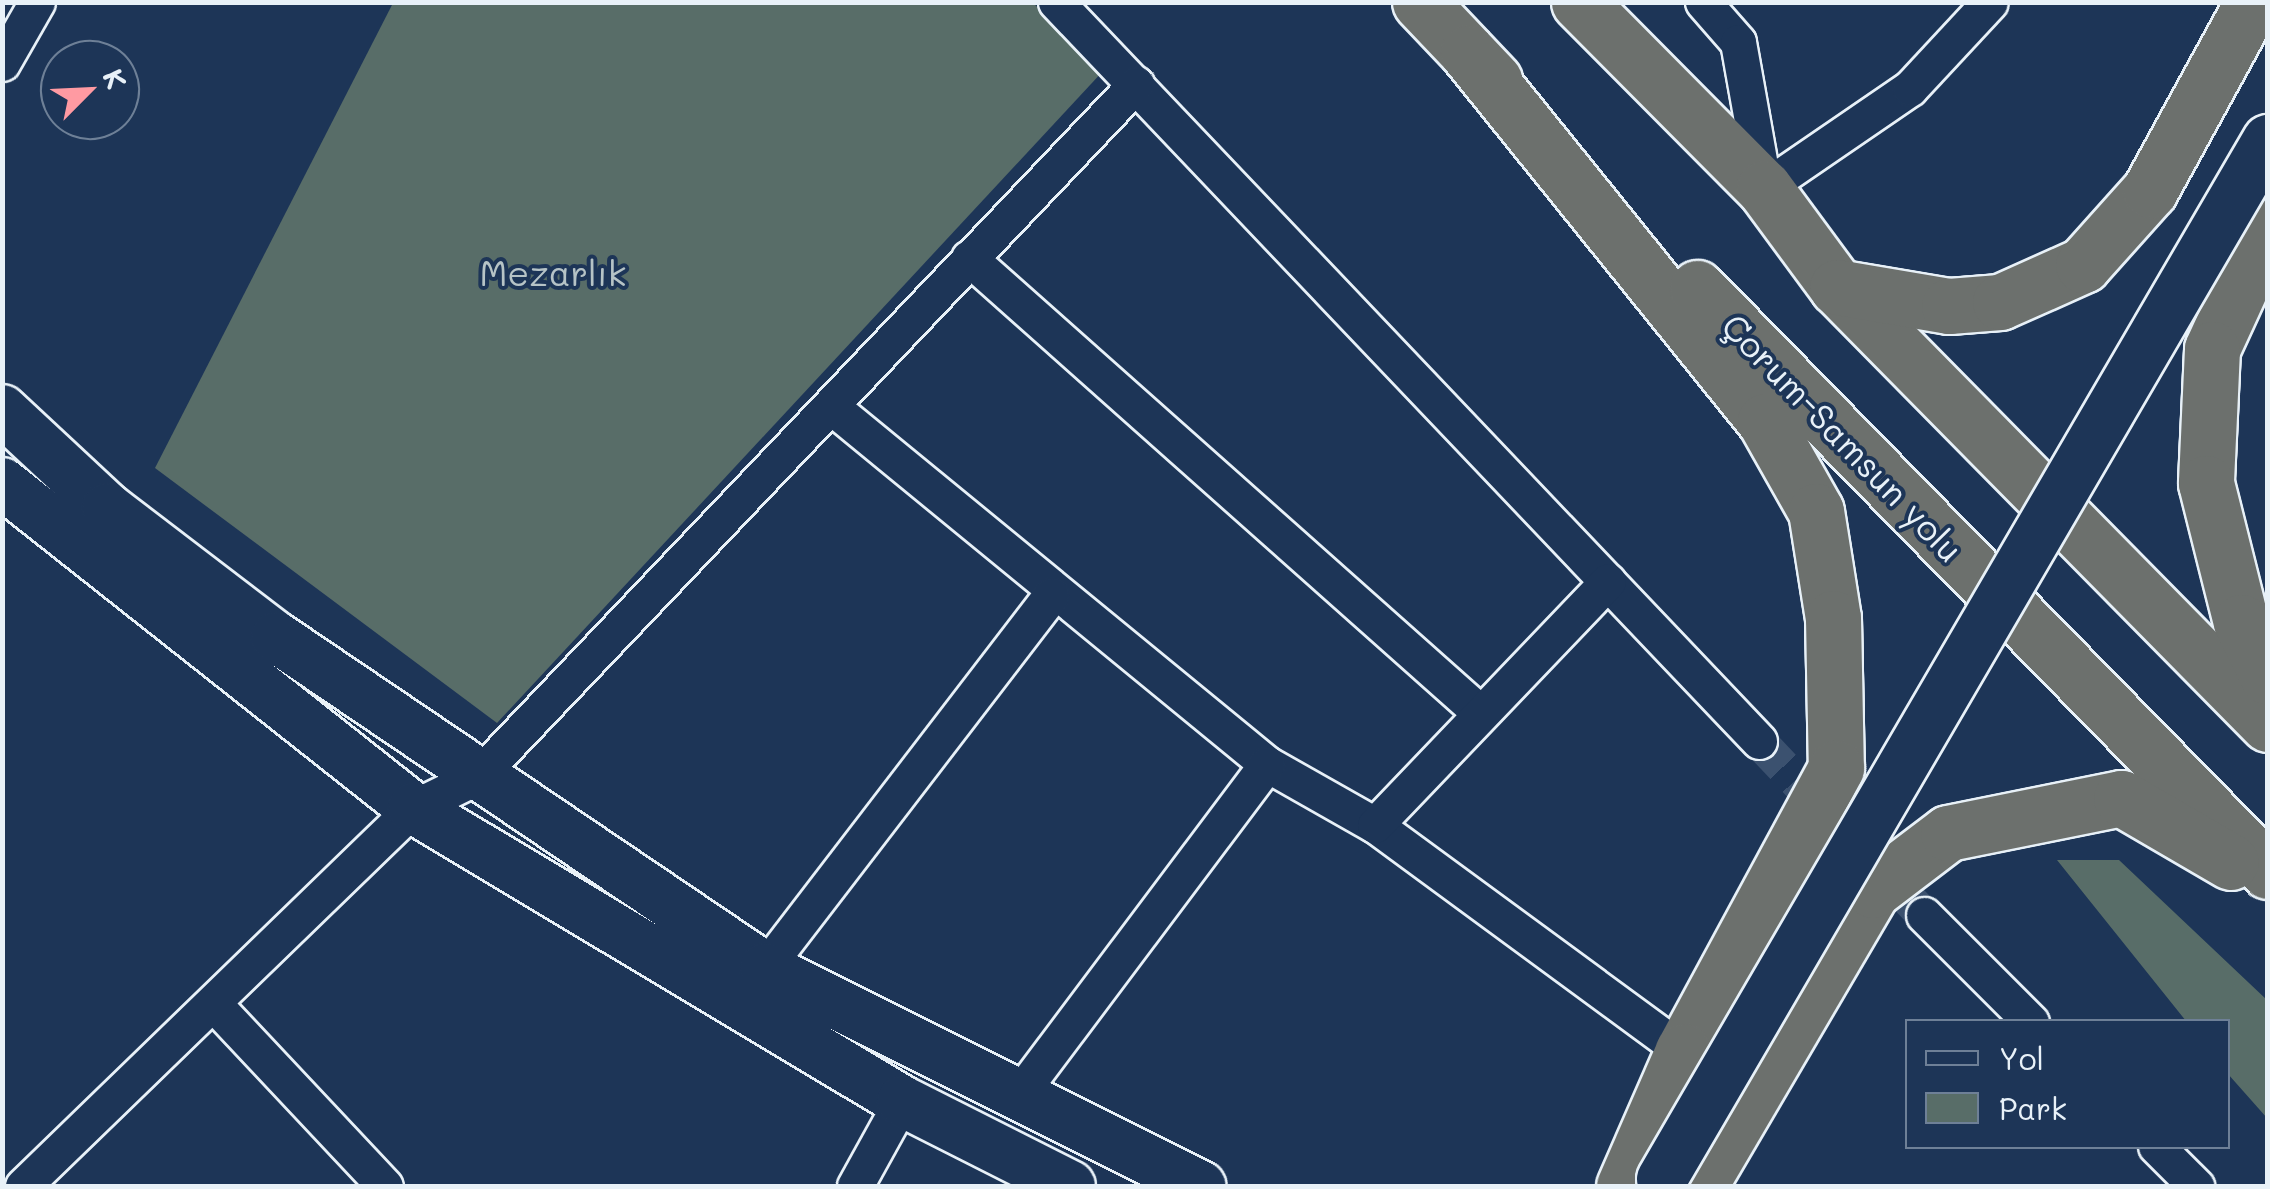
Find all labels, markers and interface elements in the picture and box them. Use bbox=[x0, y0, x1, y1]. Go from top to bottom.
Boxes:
north arrow bbox=[40, 40, 140, 140]
text: K bbox=[95, 63, 136, 94]
park label: Mezarlık bbox=[480, 251, 626, 293]
street label: Çorum-Samsun yolu bbox=[1714, 304, 1972, 570]
legend bbox=[1905, 1019, 2230, 1149]
text: Yol bbox=[1999, 1038, 2044, 1078]
text: Park bbox=[1999, 1088, 2067, 1128]

